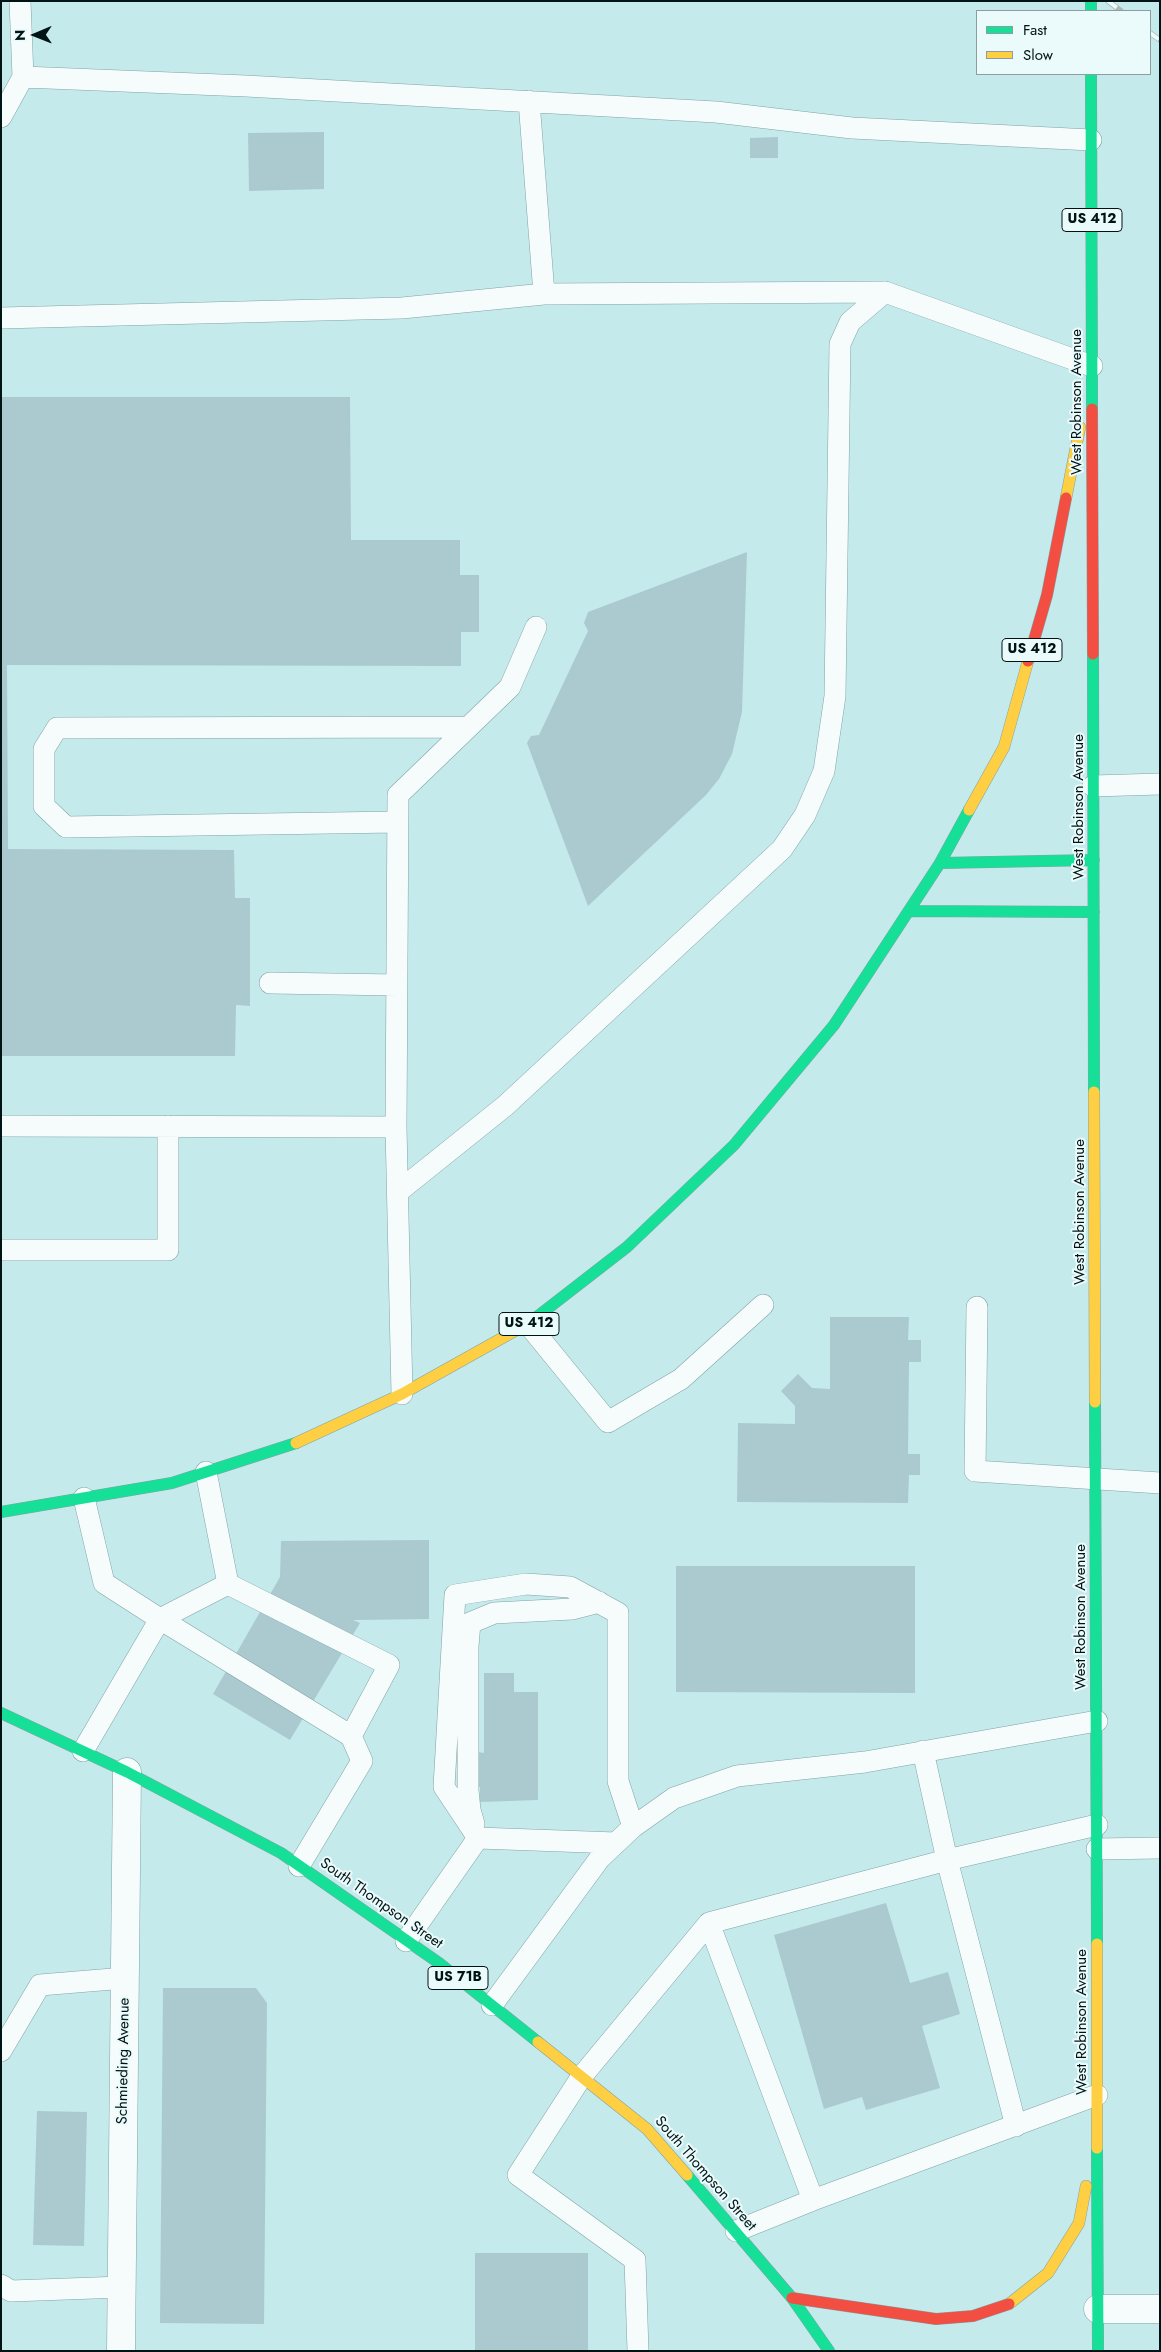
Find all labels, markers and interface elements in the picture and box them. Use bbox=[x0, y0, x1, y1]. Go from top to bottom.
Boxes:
north arrow bbox=[10, 10, 60, 60]
legend bbox=[976, 10, 1151, 75]
text: Fast bbox=[1023, 19, 1047, 41]
text: N bbox=[10, 30, 30, 41]
text: Slow bbox=[1023, 44, 1053, 66]
road number: US 412 bbox=[1062, 208, 1122, 232]
street label: West Robinson Avenue bbox=[1068, 329, 1086, 475]
road number: US 412 bbox=[1002, 638, 1062, 662]
street label: West Robinson Avenue bbox=[1070, 734, 1088, 880]
street label: West Robinson Avenue bbox=[1071, 1139, 1089, 1285]
road number: US 412 bbox=[499, 1312, 559, 1336]
street label: West Robinson Avenue bbox=[1072, 1544, 1090, 1690]
street label: South Thompson Street bbox=[316, 1855, 446, 1953]
street label: West Robinson Avenue bbox=[1073, 1949, 1091, 2095]
road number: US 71B bbox=[428, 1966, 488, 1990]
street label: Schmieding Avenue bbox=[114, 1998, 134, 2124]
street label: South Thompson Street bbox=[650, 2113, 760, 2235]

